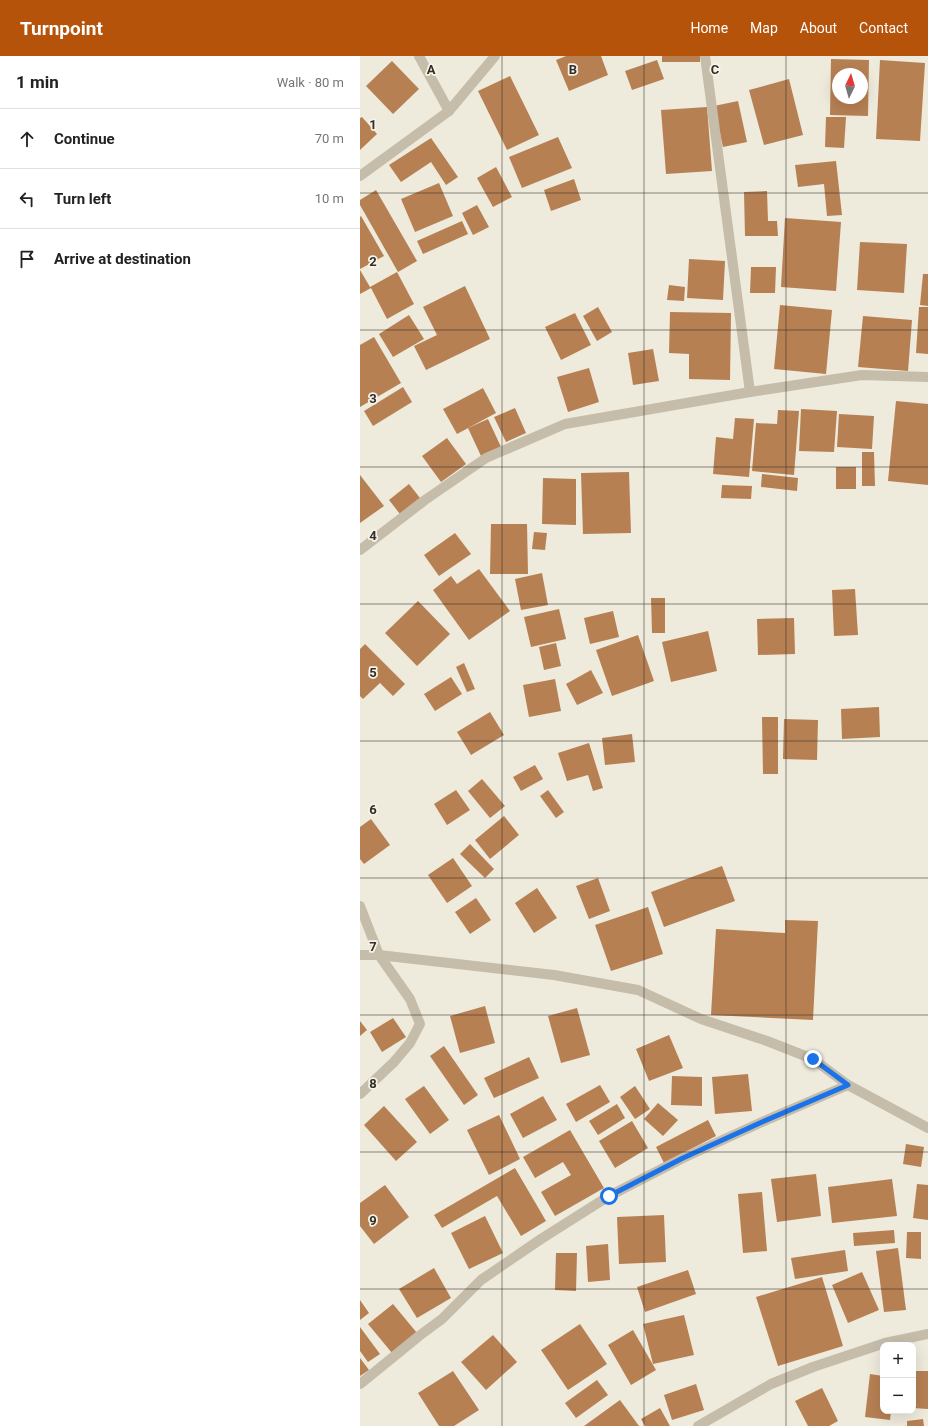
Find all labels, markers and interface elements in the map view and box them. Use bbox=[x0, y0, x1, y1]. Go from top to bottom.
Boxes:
text: Turnpoint bbox=[20, 17, 103, 40]
text: Home bbox=[690, 20, 728, 36]
text: Map bbox=[750, 20, 778, 36]
text: About bbox=[800, 20, 837, 36]
text: Contact bbox=[859, 20, 908, 36]
text: A bbox=[427, 62, 436, 77]
text: B bbox=[569, 62, 577, 77]
text: C bbox=[711, 62, 720, 77]
north arrow bbox=[832, 68, 868, 104]
text: 1 min bbox=[16, 72, 59, 92]
text: Walk · 80 m bbox=[277, 75, 344, 90]
text: 1 bbox=[369, 117, 377, 132]
icon: ahead bbox=[16, 128, 38, 150]
text: Continue bbox=[54, 130, 115, 148]
text: 70 m bbox=[315, 131, 344, 146]
icon: left bbox=[16, 188, 38, 210]
text: Turn left bbox=[54, 190, 111, 208]
text: 10 m bbox=[315, 191, 344, 206]
icon: arrive bbox=[16, 248, 38, 270]
text: Arrive at destination bbox=[54, 250, 191, 268]
text: 2 bbox=[369, 254, 377, 269]
text: 3 bbox=[369, 391, 377, 406]
text: 4 bbox=[369, 528, 377, 543]
text: 5 bbox=[369, 665, 377, 680]
text: 6 bbox=[369, 802, 377, 817]
text: 7 bbox=[369, 939, 377, 954]
route end bbox=[804, 1050, 822, 1068]
text: 8 bbox=[369, 1076, 377, 1091]
route start bbox=[600, 1187, 618, 1205]
text: 9 bbox=[369, 1213, 377, 1228]
map controls bbox=[880, 1342, 916, 1414]
button: + bbox=[880, 1342, 916, 1378]
button: − bbox=[880, 1378, 916, 1414]

